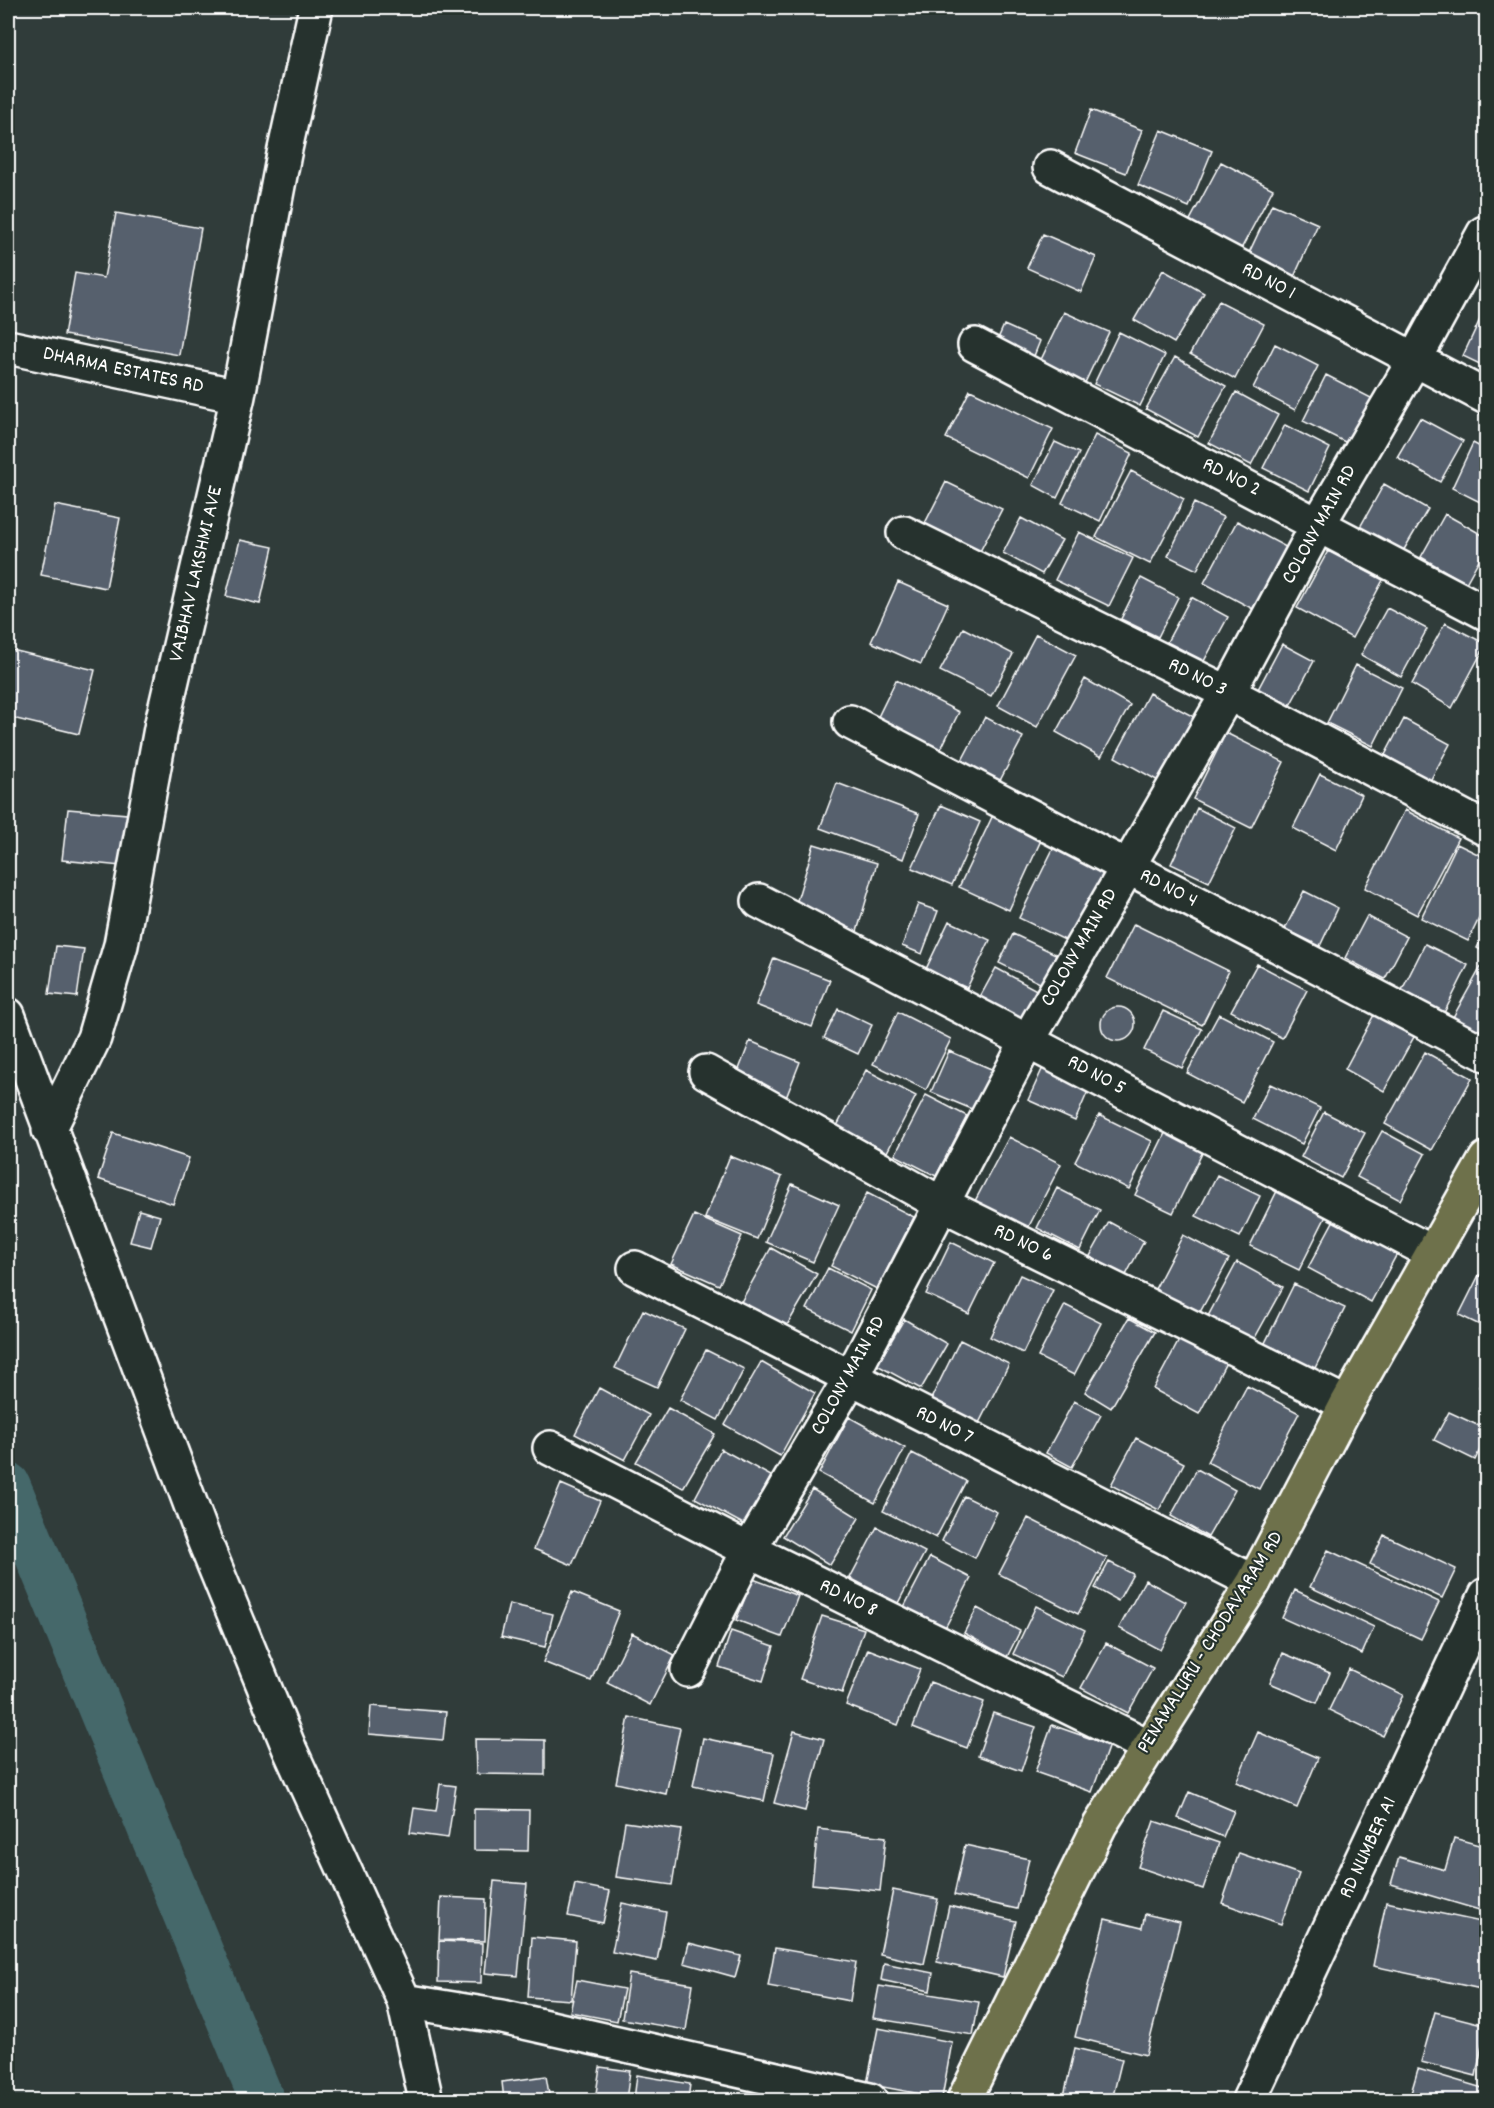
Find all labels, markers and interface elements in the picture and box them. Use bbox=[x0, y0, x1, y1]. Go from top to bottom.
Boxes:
street label: RD NO 1 bbox=[1235, 255, 1301, 309]
street label: DHARMA ESTATES RD bbox=[40, 339, 206, 403]
street label: RD NO 2 bbox=[1196, 450, 1266, 506]
street label: COLONY MAIN RD bbox=[1275, 460, 1365, 590]
street label: VAIBHAV LAKSHMI AVE bbox=[162, 483, 232, 665]
street label: RD NO 3 bbox=[1162, 651, 1232, 705]
street label: RD NO 4 bbox=[1134, 862, 1202, 916]
street label: COLONY MAIN RD bbox=[1034, 883, 1126, 1013]
street label: RD NO 5 bbox=[1061, 1048, 1131, 1104]
street label: RD NO 6 bbox=[988, 1217, 1058, 1271]
street label: COLONY MAIN RD bbox=[804, 1311, 894, 1441]
street label: RD NO 7 bbox=[910, 1399, 978, 1453]
street label: PENAMALURU - CHODAVARAM RD bbox=[1130, 1526, 1292, 1760]
street label: RD NO 8 bbox=[814, 1572, 882, 1626]
street label: RD NUMBER A1 bbox=[1332, 1792, 1406, 1904]

